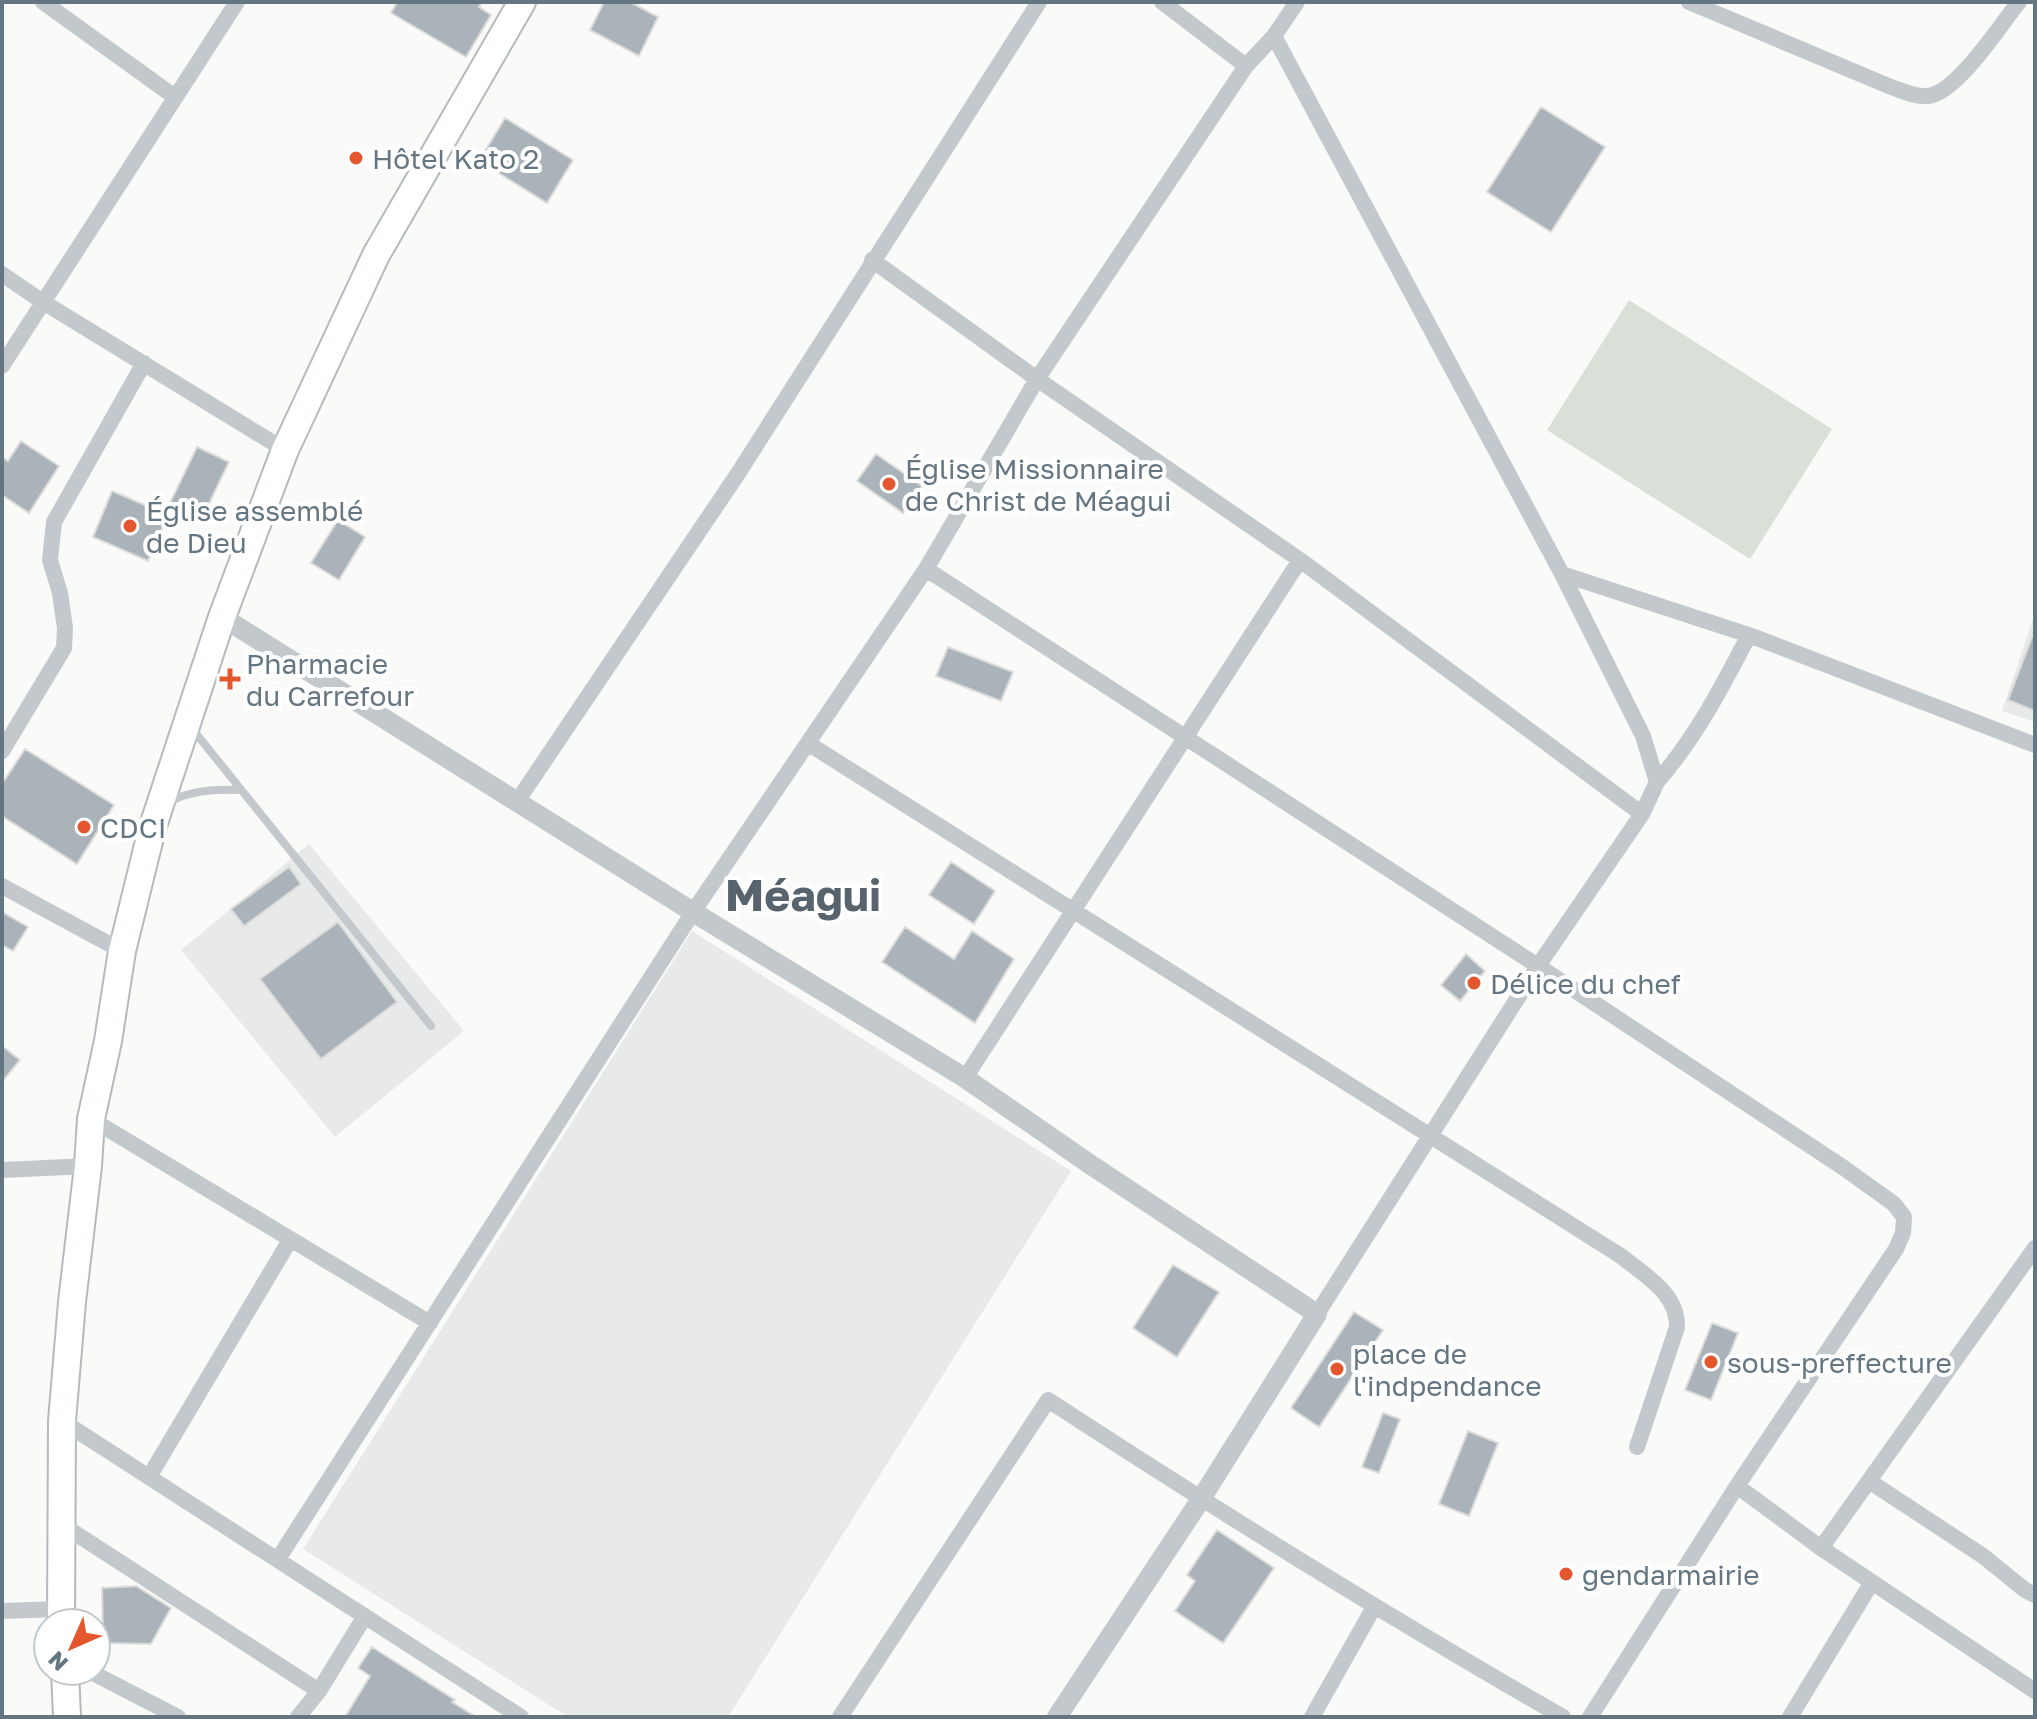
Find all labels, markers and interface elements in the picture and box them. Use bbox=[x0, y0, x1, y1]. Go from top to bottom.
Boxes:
place label: Hôtel Kato 2 bbox=[372, 142, 539, 175]
marker: Hôtel Kato 2 bbox=[347, 149, 365, 167]
place label: Église Missionnaire de Christ de Méagui bbox=[905, 452, 1171, 517]
marker: Église Missionnaire de Christ de Méagui bbox=[880, 475, 898, 493]
place label: Église assemblé de Dieu bbox=[146, 494, 363, 559]
marker: Église assemblé de Dieu bbox=[121, 517, 139, 535]
place label: Pharmacie du Carrefour bbox=[246, 647, 414, 712]
marker: Pharmacie du Carrefour bbox=[221, 670, 239, 688]
place label: CDCI bbox=[100, 811, 166, 844]
marker: CDCI bbox=[75, 818, 93, 836]
district label: Méagui bbox=[725, 868, 881, 921]
place label: Délice du chef bbox=[1490, 967, 1681, 1000]
marker: Délice du chef bbox=[1465, 974, 1483, 992]
place label: place de l'indpendance bbox=[1353, 1337, 1541, 1402]
place label: sous-preffecture bbox=[1727, 1346, 1952, 1379]
marker: sous-preffecture bbox=[1702, 1353, 1720, 1371]
marker: place de l'indpendance bbox=[1328, 1360, 1346, 1378]
place label: gendarmairie bbox=[1582, 1558, 1759, 1591]
marker: gendarmairie bbox=[1557, 1565, 1575, 1583]
north arrow bbox=[32, 1607, 112, 1687]
text: N bbox=[42, 1646, 73, 1677]

